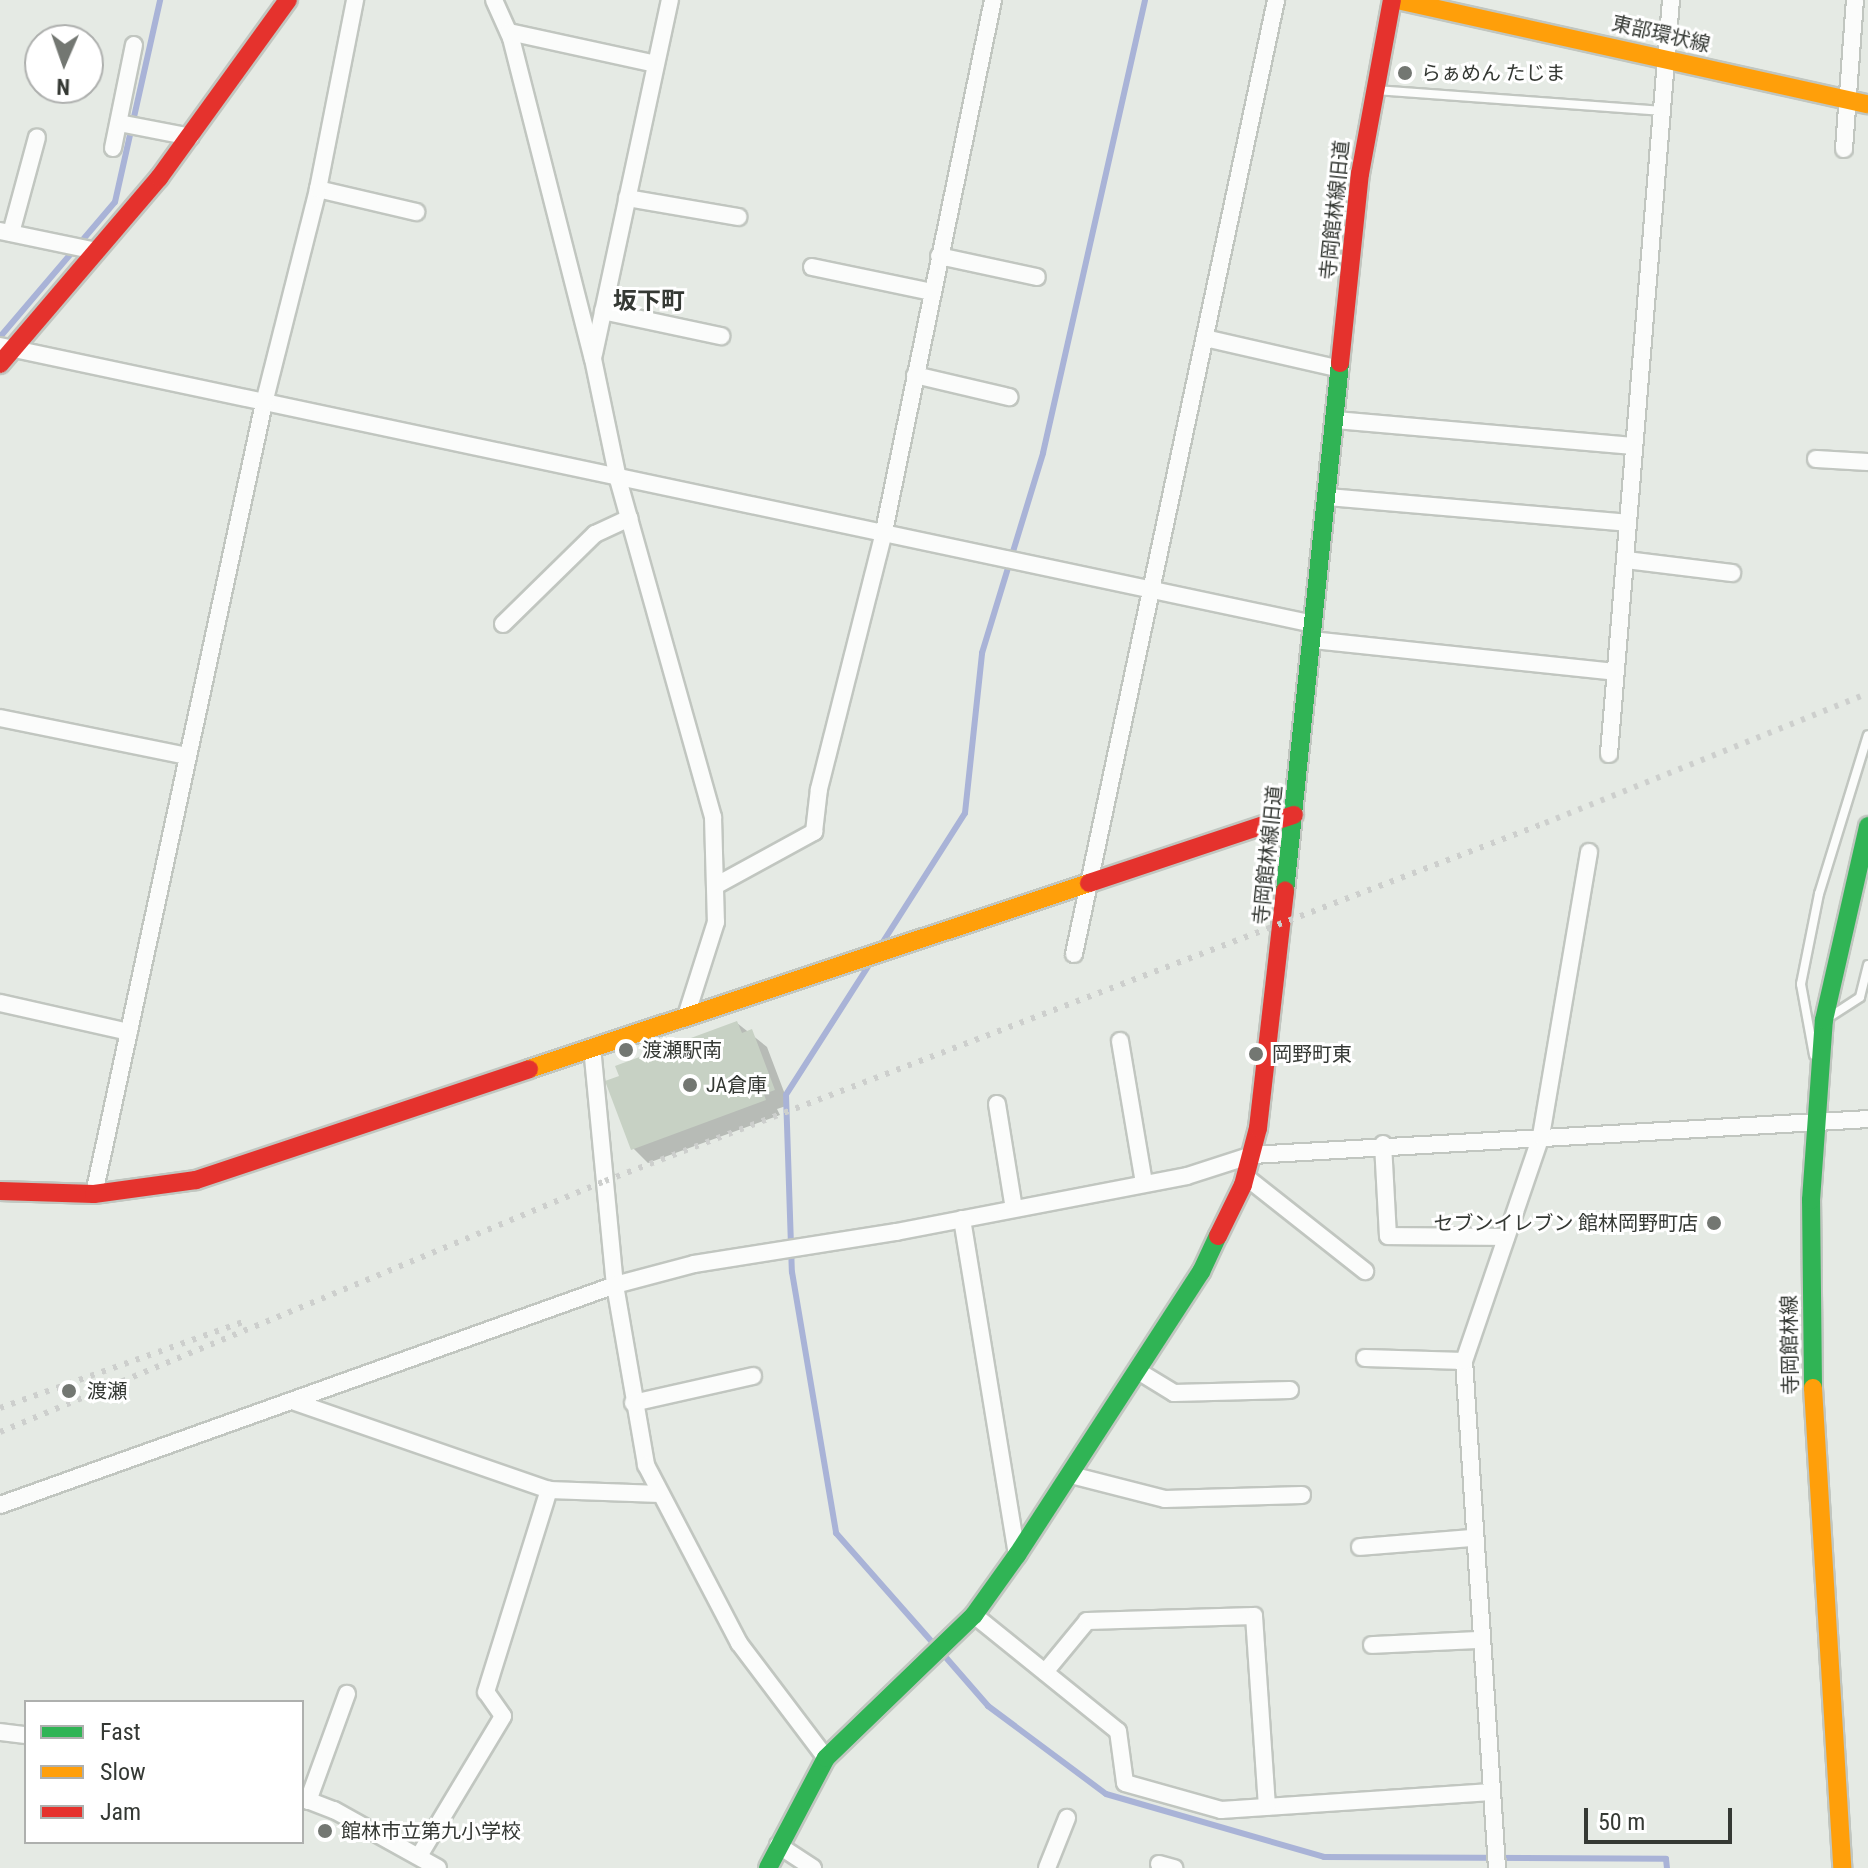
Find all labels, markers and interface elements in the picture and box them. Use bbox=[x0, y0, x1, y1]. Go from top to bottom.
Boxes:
street label: 東部環状線 bbox=[1610, 11, 1712, 57]
north arrow bbox=[24, 24, 104, 104]
place label: らぁめん たじま bbox=[1421, 61, 1566, 85]
marker: らぁめん たじま bbox=[1396, 64, 1414, 82]
text: N bbox=[56, 74, 70, 99]
street label: 寺岡館林線旧道 bbox=[1316, 139, 1354, 281]
district label: 坂下町 bbox=[613, 288, 685, 316]
street label: 寺岡館林線旧道 bbox=[1249, 784, 1287, 926]
place label: 渡瀬駅南 bbox=[642, 1038, 722, 1062]
marker: 渡瀬駅南 bbox=[617, 1041, 635, 1059]
place label: 岡野町東 bbox=[1272, 1042, 1352, 1066]
marker: 岡野町東 bbox=[1247, 1045, 1265, 1063]
place label: JA倉庫 bbox=[706, 1073, 767, 1097]
marker: JA倉庫 bbox=[681, 1076, 699, 1094]
place label: セブンイレブン 館林岡野町店 bbox=[1433, 1211, 1698, 1235]
marker: セブンイレブン 館林岡野町店 bbox=[1705, 1214, 1723, 1232]
street label: 寺岡館林線 bbox=[1777, 1295, 1803, 1395]
place label: 渡瀬 bbox=[87, 1379, 127, 1403]
marker: 渡瀬 bbox=[58, 1380, 80, 1402]
legend bbox=[24, 1700, 304, 1844]
text: Fast bbox=[100, 1718, 141, 1746]
text: Slow bbox=[100, 1758, 146, 1786]
scale bar bbox=[1588, 1792, 1736, 1842]
text: Jam bbox=[100, 1798, 141, 1826]
text: 50 m bbox=[1598, 1808, 1645, 1836]
place label: 館林市立第九小学校 bbox=[341, 1819, 521, 1843]
marker: 館林市立第九小学校 bbox=[316, 1822, 334, 1840]

